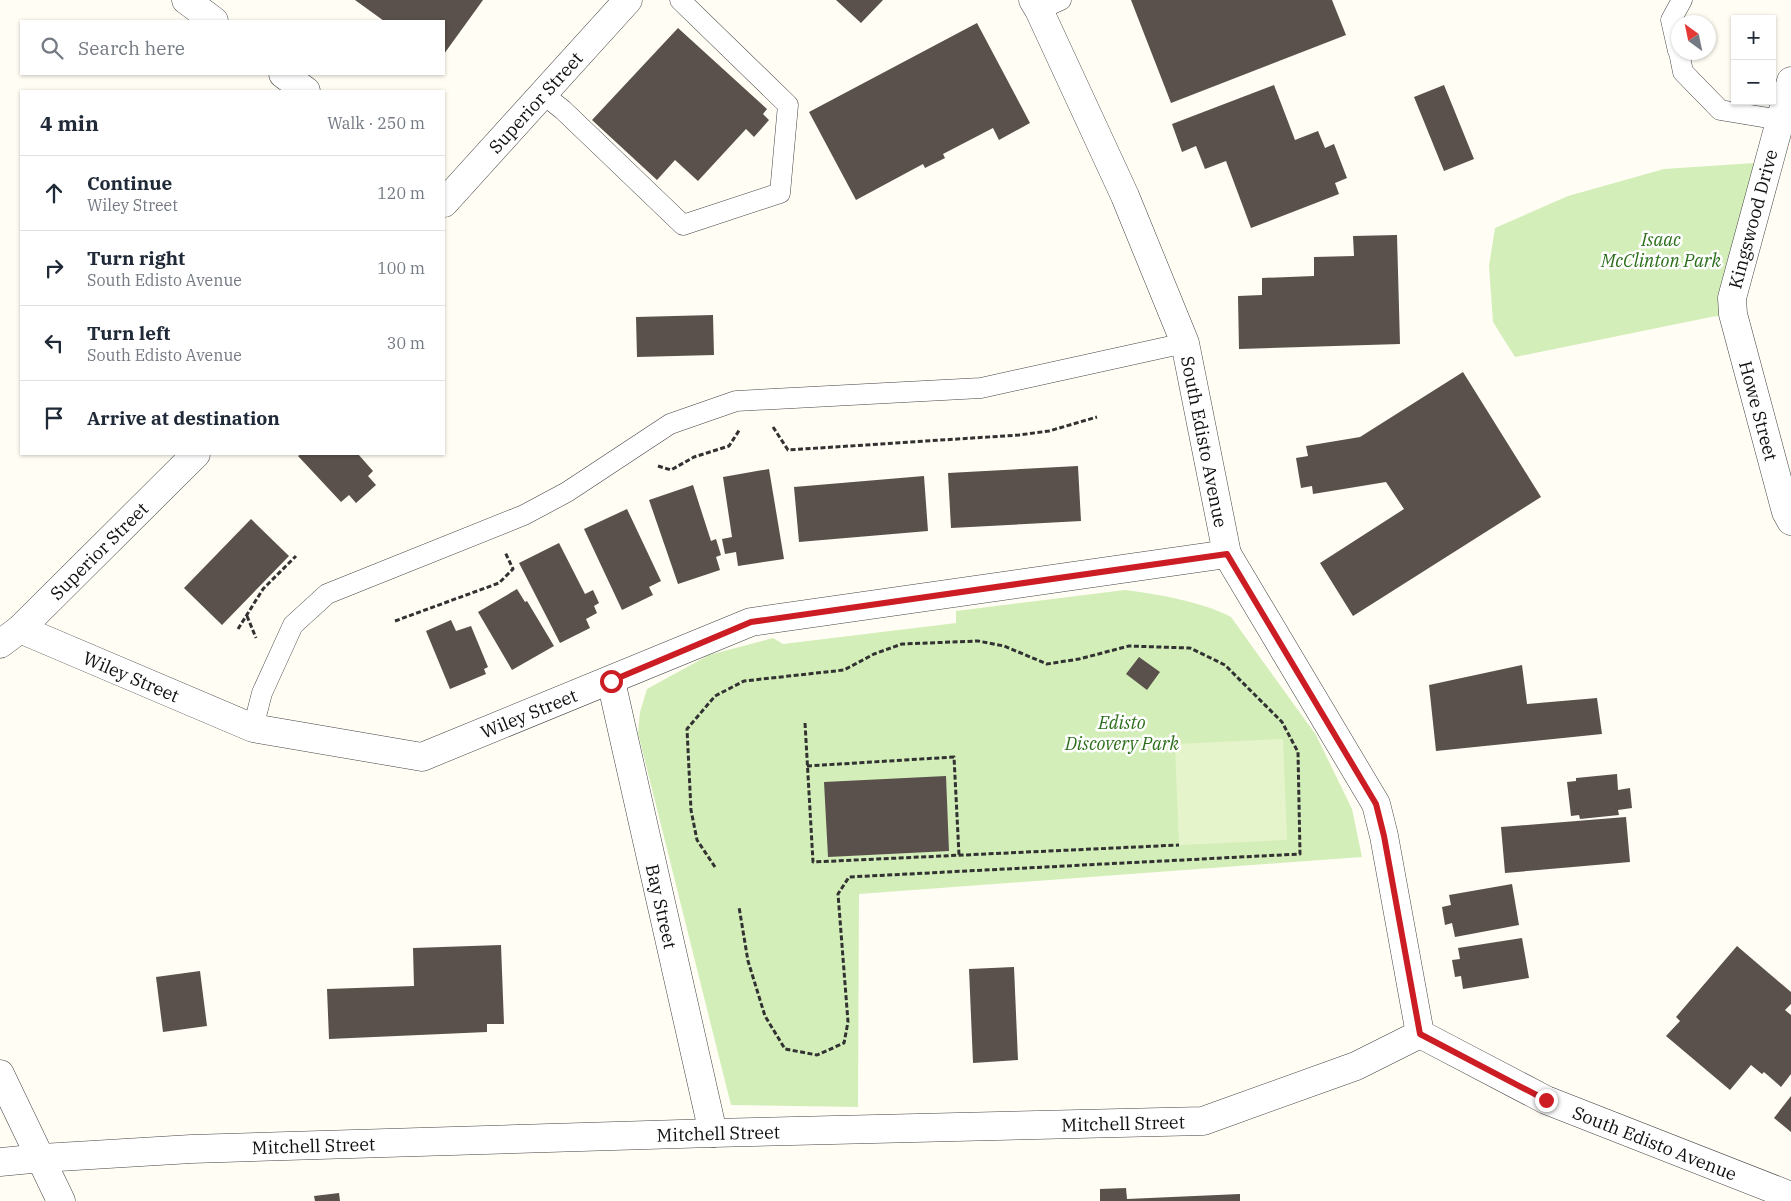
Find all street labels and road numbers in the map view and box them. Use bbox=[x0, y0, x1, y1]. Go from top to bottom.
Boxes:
street label: Superior Street bbox=[483, 47, 587, 158]
street label: Kingswood Drive bbox=[1723, 147, 1783, 291]
street label: South Edisto Avenue bbox=[1176, 354, 1233, 529]
street label: Howe Street bbox=[1735, 358, 1783, 463]
street label: Superior Street bbox=[45, 497, 153, 604]
street label: Wiley Street bbox=[80, 646, 183, 707]
street label: Wiley Street bbox=[477, 683, 580, 743]
street label: Bay Street bbox=[641, 862, 683, 951]
street label: South Edisto Avenue bbox=[1570, 1100, 1740, 1185]
street label: Mitchell Street bbox=[1061, 1110, 1185, 1136]
street label: Mitchell Street bbox=[656, 1120, 780, 1146]
street label: Mitchell Street bbox=[251, 1132, 376, 1159]

